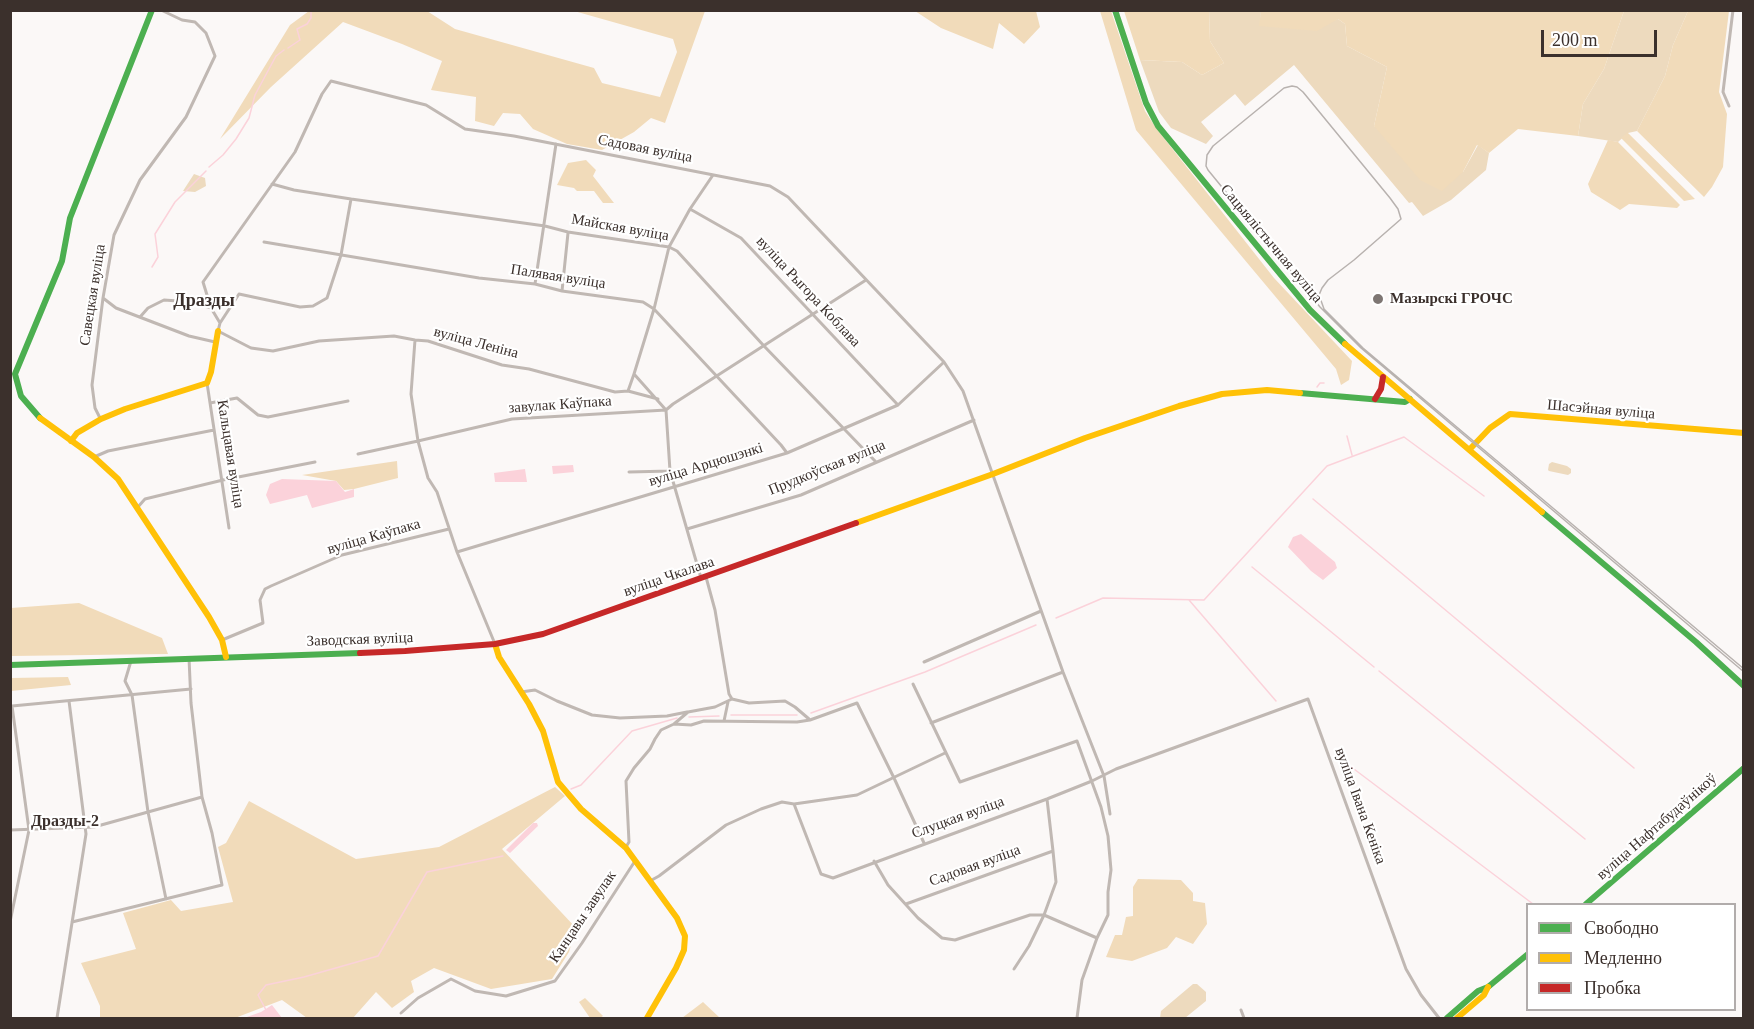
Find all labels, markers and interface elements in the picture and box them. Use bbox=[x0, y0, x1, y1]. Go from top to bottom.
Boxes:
scale bar bbox=[1544, 18, 1660, 56]
text: 200 m bbox=[1552, 30, 1598, 50]
street label: Садовая вуліца bbox=[596, 131, 694, 167]
street label: Сацыялістычная вуліца bbox=[1216, 181, 1326, 307]
street label: Майская вуліца bbox=[570, 211, 670, 245]
street label: вуліца Рыгора Коблава bbox=[752, 233, 864, 351]
street label: Савецкая вуліца bbox=[76, 243, 110, 347]
street label: Палявая вуліца bbox=[509, 261, 607, 293]
district label: Дразды bbox=[173, 290, 235, 312]
place label: Мазырскі ГРОЧС bbox=[1390, 290, 1513, 308]
marker: Мазырскі ГРОЧС bbox=[1371, 292, 1385, 306]
street label: вуліца Леніна bbox=[432, 323, 520, 363]
street label: завулак Каўпака bbox=[508, 392, 612, 418]
street label: Шасэйная вуліца bbox=[1546, 396, 1656, 424]
street label: Кальцавая вуліца bbox=[213, 398, 247, 510]
street label: Прудкоўская вуліца bbox=[766, 436, 888, 500]
street label: вуліца Арцюшэнкі bbox=[647, 439, 765, 491]
street label: вуліца Каўпака bbox=[325, 515, 423, 559]
street label: вуліца Чкалава bbox=[621, 553, 717, 601]
street label: Заводская вуліца bbox=[306, 629, 414, 651]
street label: вуліца Івана Кеніка bbox=[1331, 745, 1389, 867]
street label: вуліца Нафтабудаўнікоў bbox=[1593, 770, 1721, 884]
street label: Слуцкая вуліца bbox=[909, 793, 1007, 843]
district label: Дразды-2 bbox=[31, 812, 99, 832]
street label: Садовая вуліца bbox=[927, 841, 1023, 891]
street label: Канцавы завулак bbox=[545, 867, 621, 967]
legend bbox=[1526, 903, 1736, 1011]
text: Свободно bbox=[1584, 918, 1659, 938]
text: Медленно bbox=[1584, 948, 1662, 968]
text: Пробка bbox=[1584, 978, 1641, 998]

